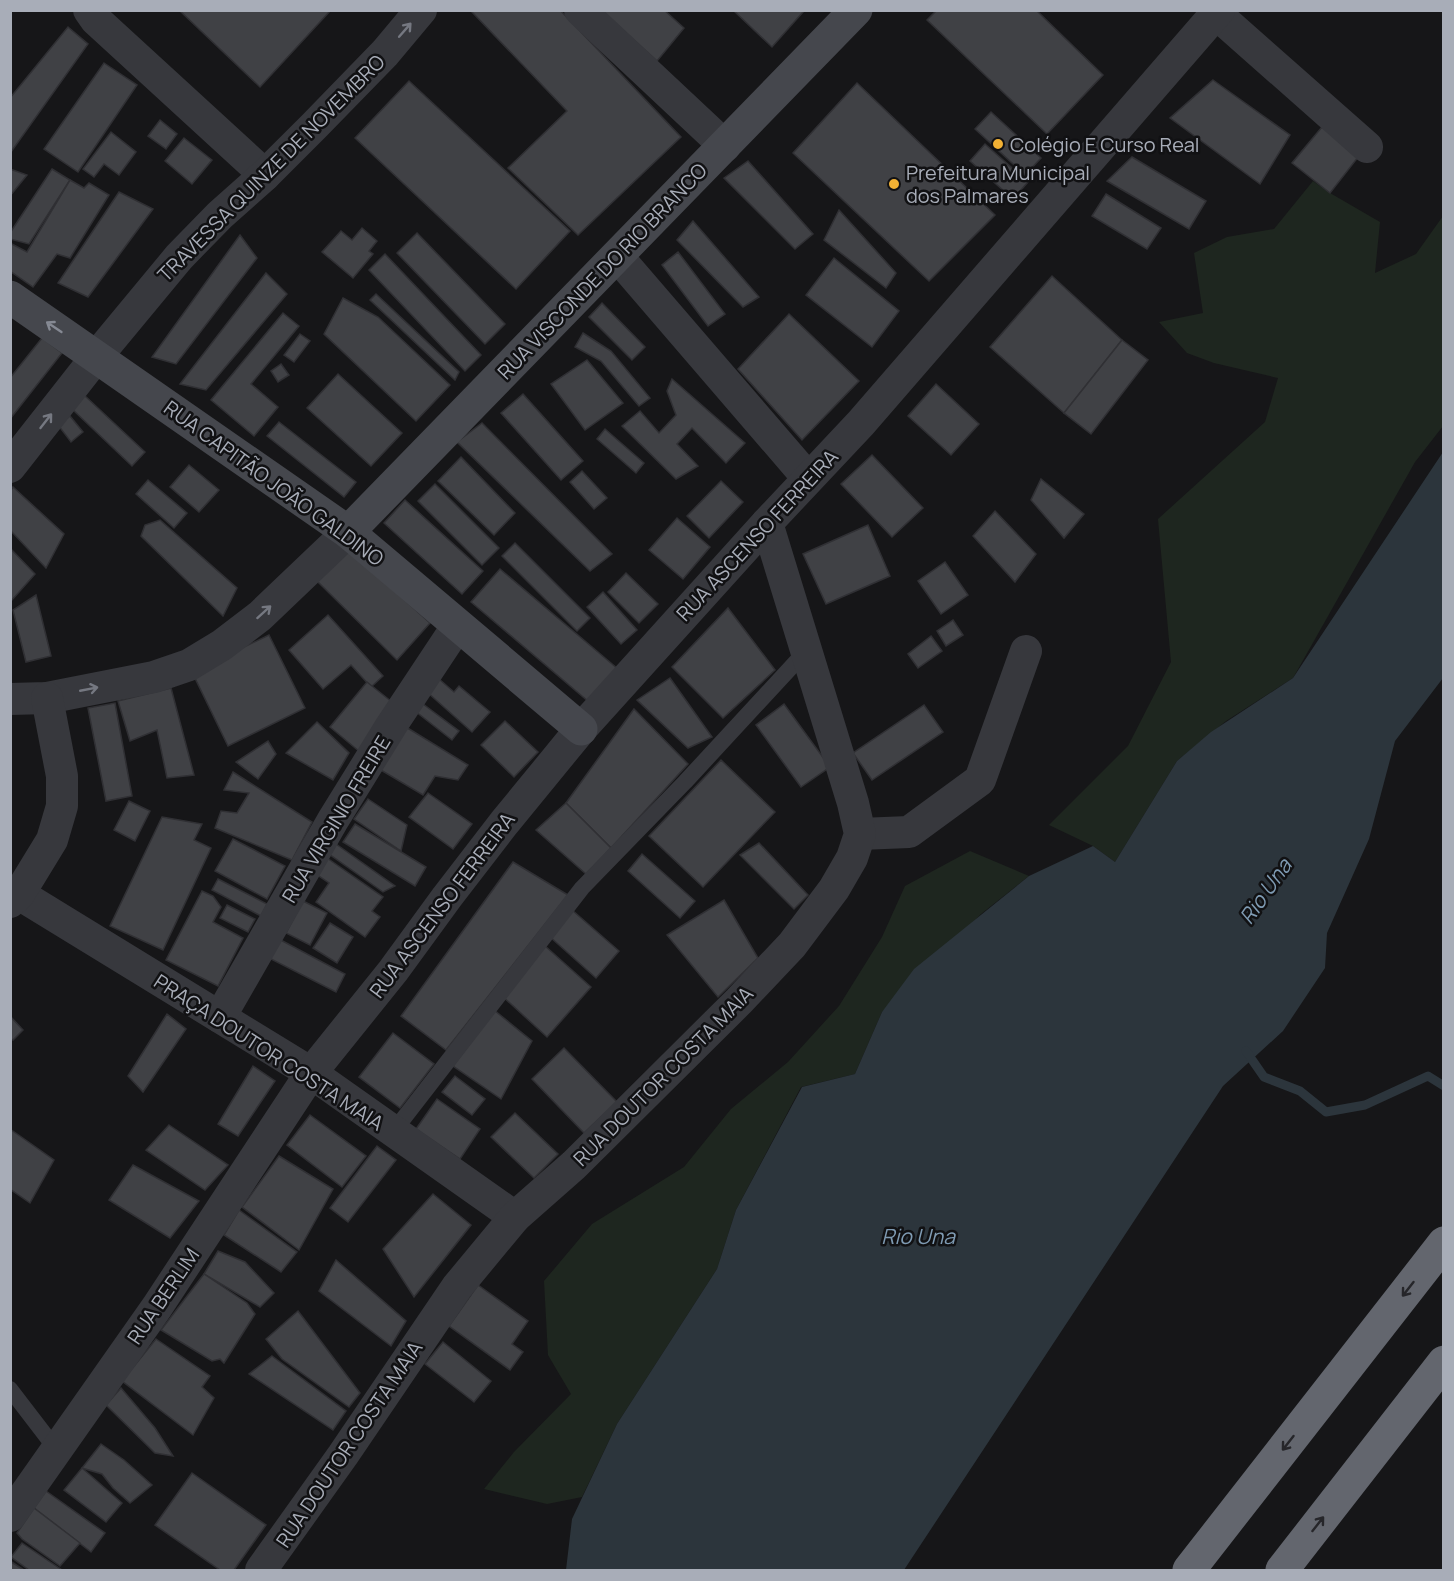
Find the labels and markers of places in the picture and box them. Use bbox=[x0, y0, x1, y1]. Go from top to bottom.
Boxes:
place label: Colégio E Curso Real bbox=[1010, 131, 1199, 158]
marker: Colégio E Curso Real bbox=[991, 137, 1005, 151]
place label: Prefeitura Municipal dos Palmares bbox=[906, 159, 1090, 209]
marker: Prefeitura Municipal dos Palmares bbox=[887, 177, 901, 191]

